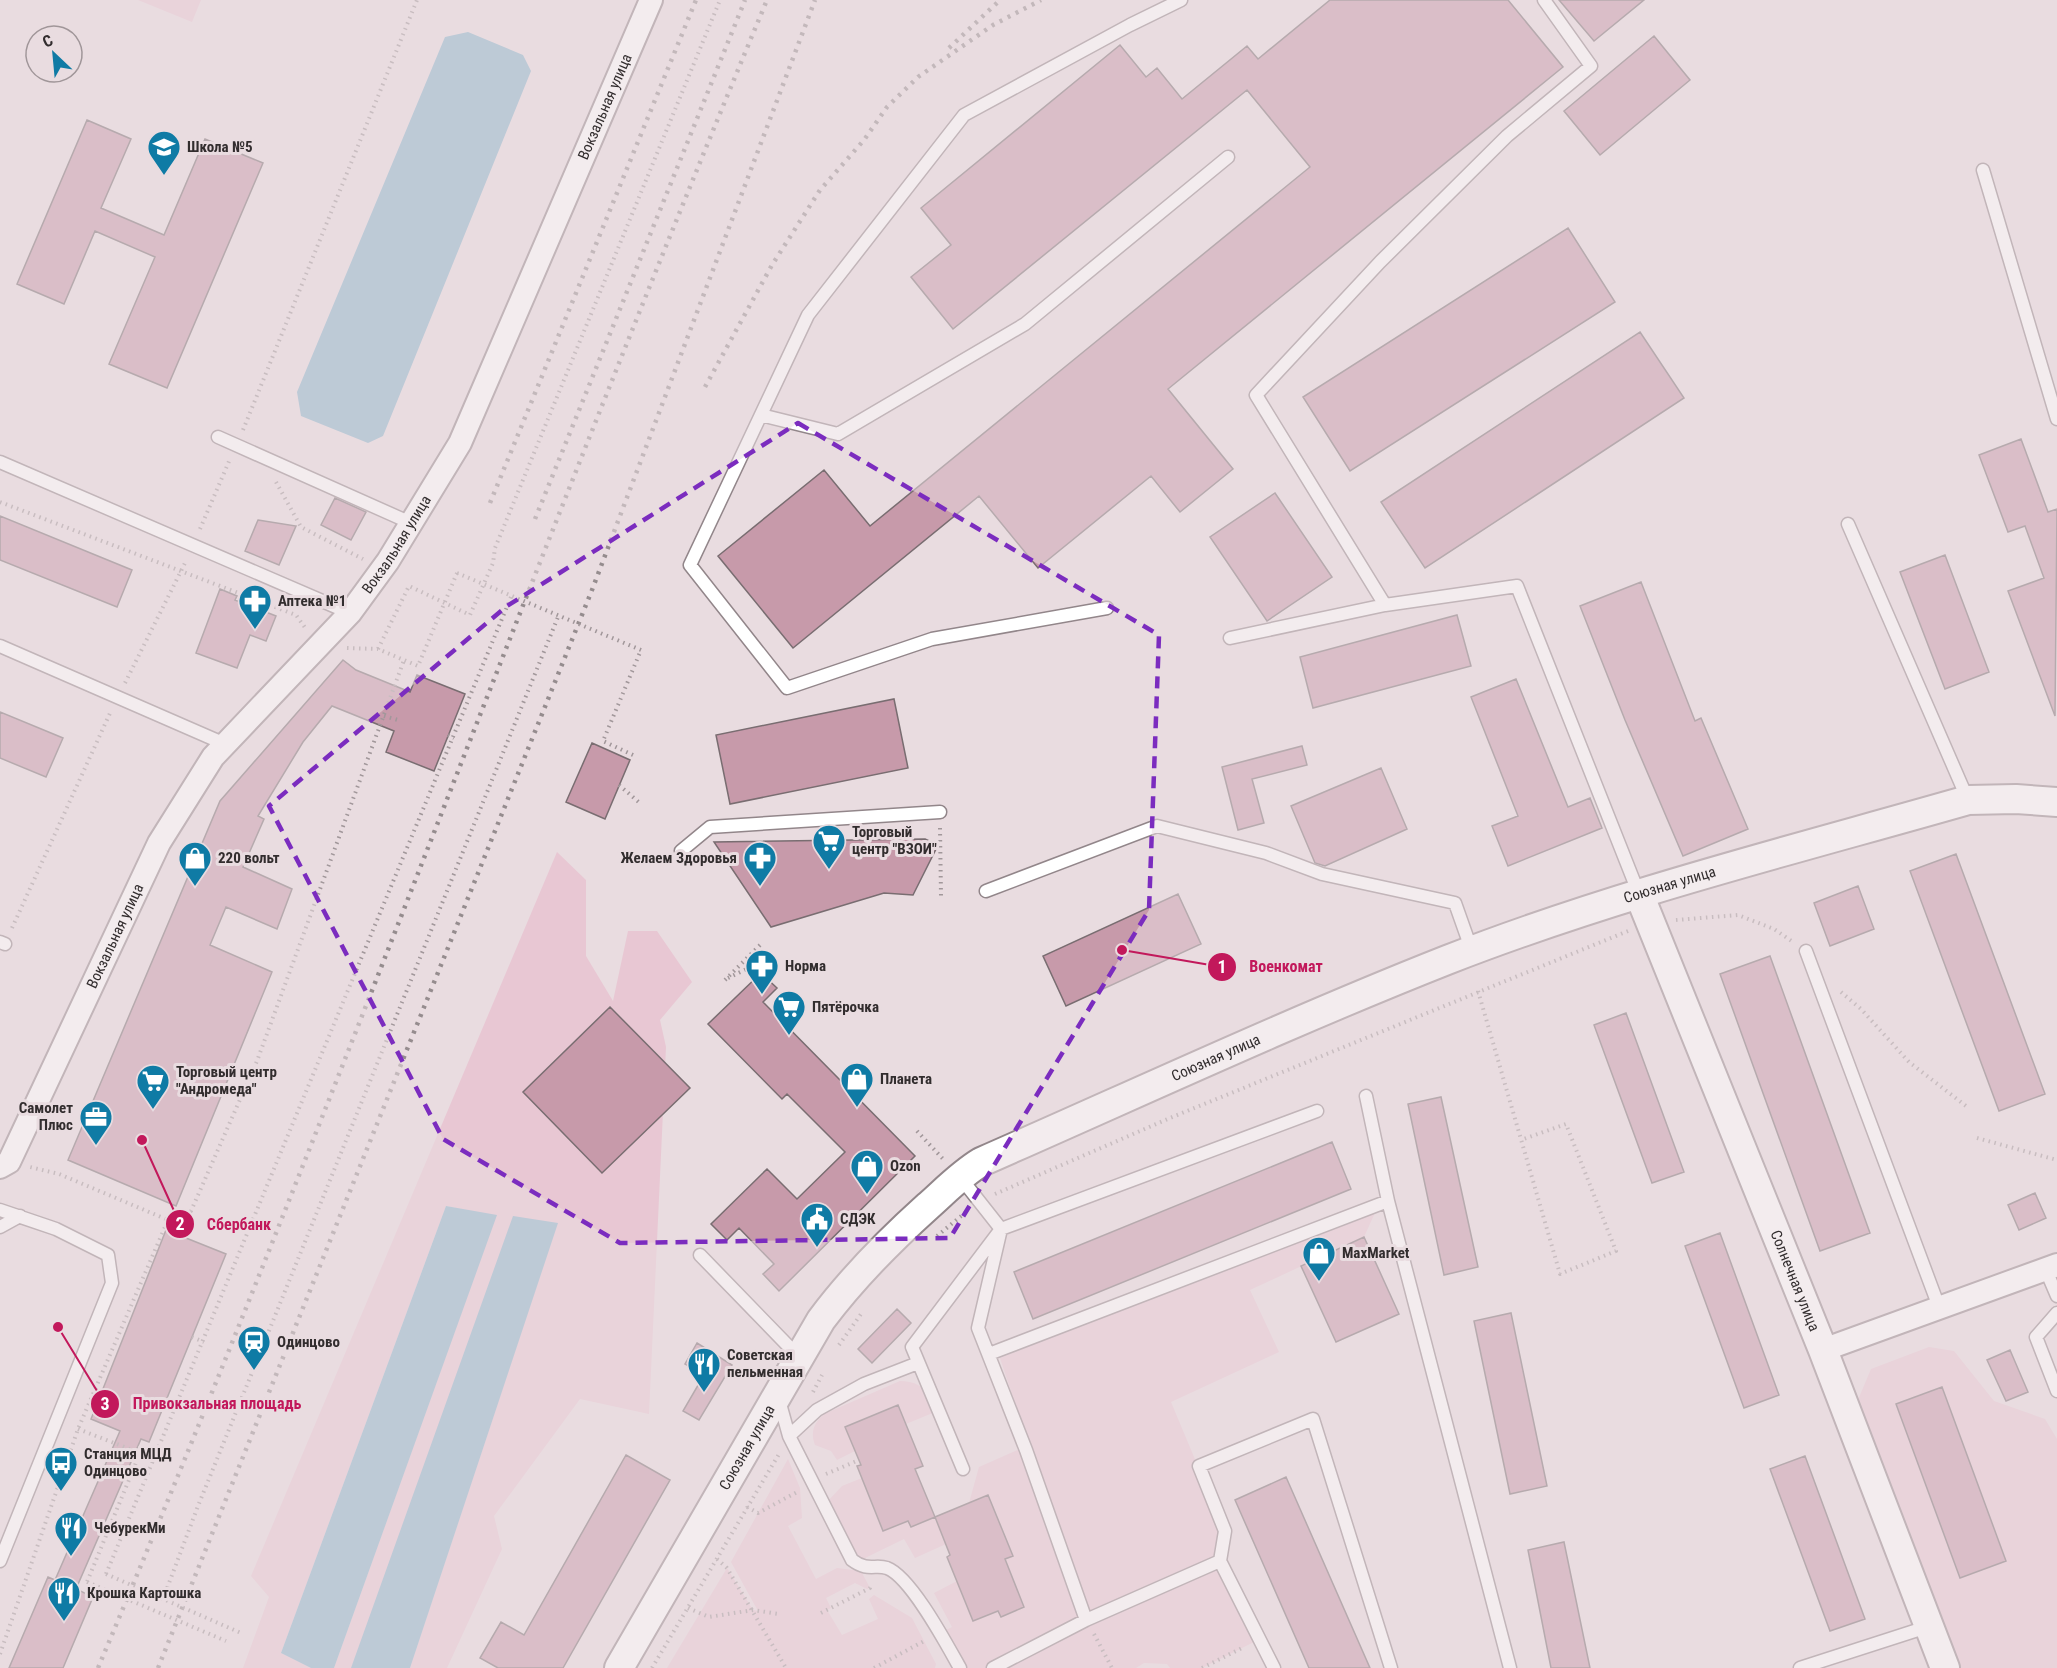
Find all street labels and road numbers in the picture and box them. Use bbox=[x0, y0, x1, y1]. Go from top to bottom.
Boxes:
street label: Вокзальная улица bbox=[574, 51, 636, 162]
street label: Вокзальная улица bbox=[358, 492, 435, 597]
street label: Союзная улица bbox=[1621, 862, 1718, 907]
street label: Вокзальная улица bbox=[83, 881, 148, 991]
street label: Союзная улица bbox=[1169, 1030, 1263, 1085]
street label: Солнечная улица bbox=[1767, 1228, 1823, 1334]
street label: Союзная улица bbox=[715, 1402, 779, 1493]

